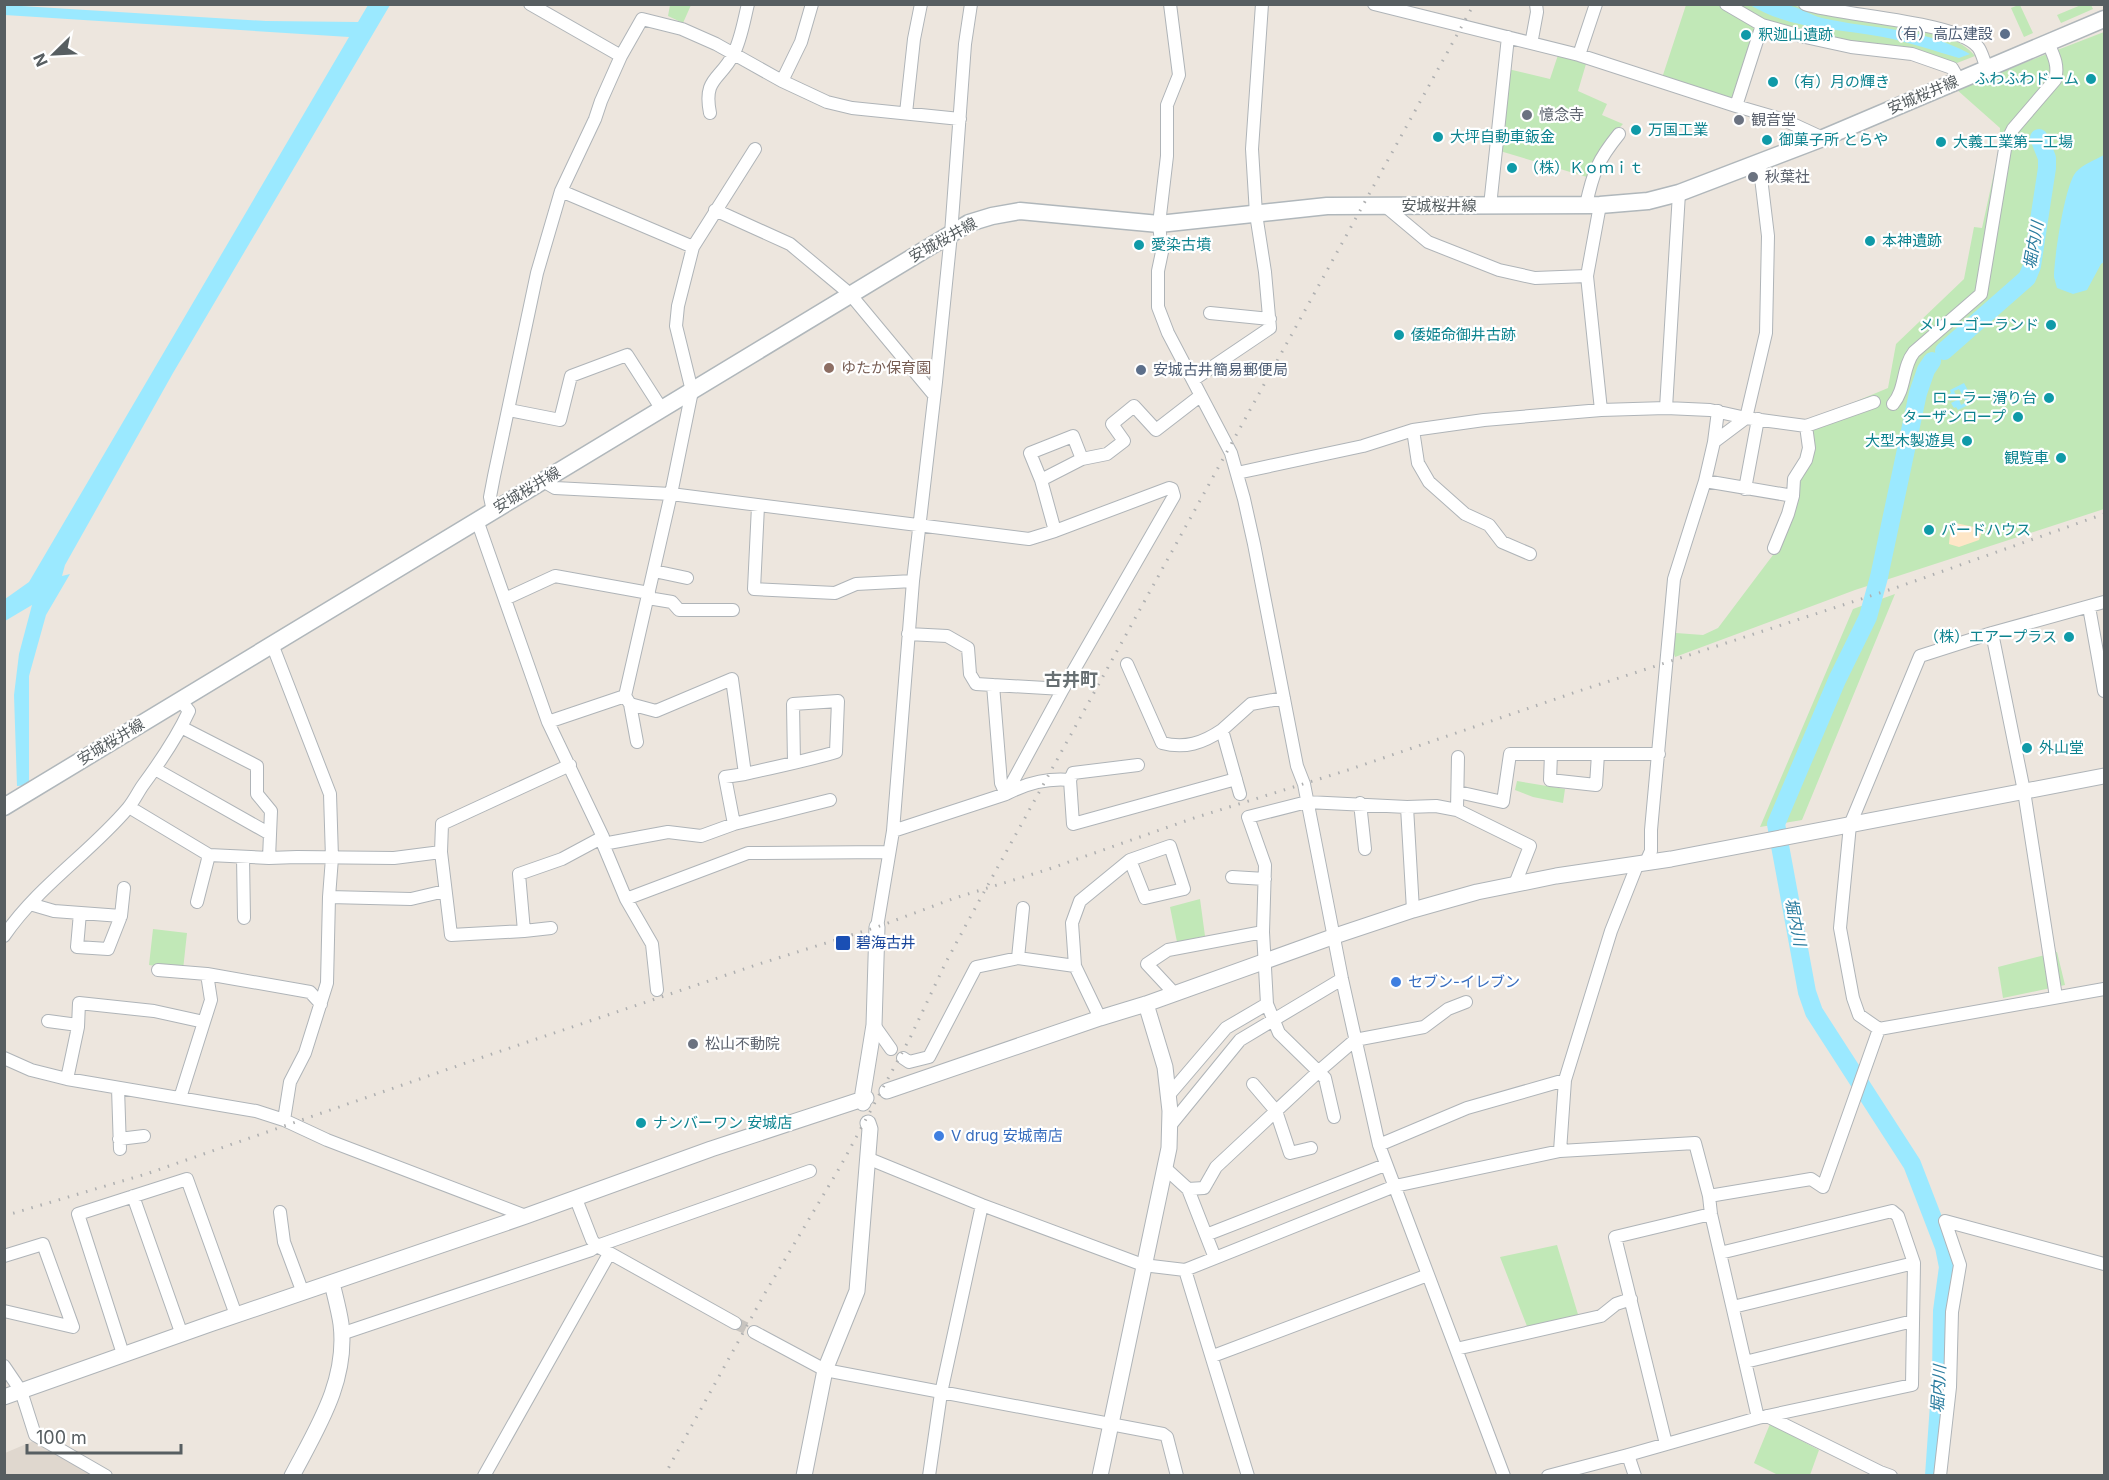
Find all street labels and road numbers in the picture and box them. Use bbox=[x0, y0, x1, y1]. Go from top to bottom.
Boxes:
street label: 安城桜井線 bbox=[1885, 71, 1961, 118]
street label: 安城桜井線 bbox=[1401, 196, 1477, 215]
street label: 安城桜井線 bbox=[905, 213, 980, 266]
street label: 安城桜井線 bbox=[490, 462, 564, 517]
street label: 安城桜井線 bbox=[74, 714, 148, 769]

